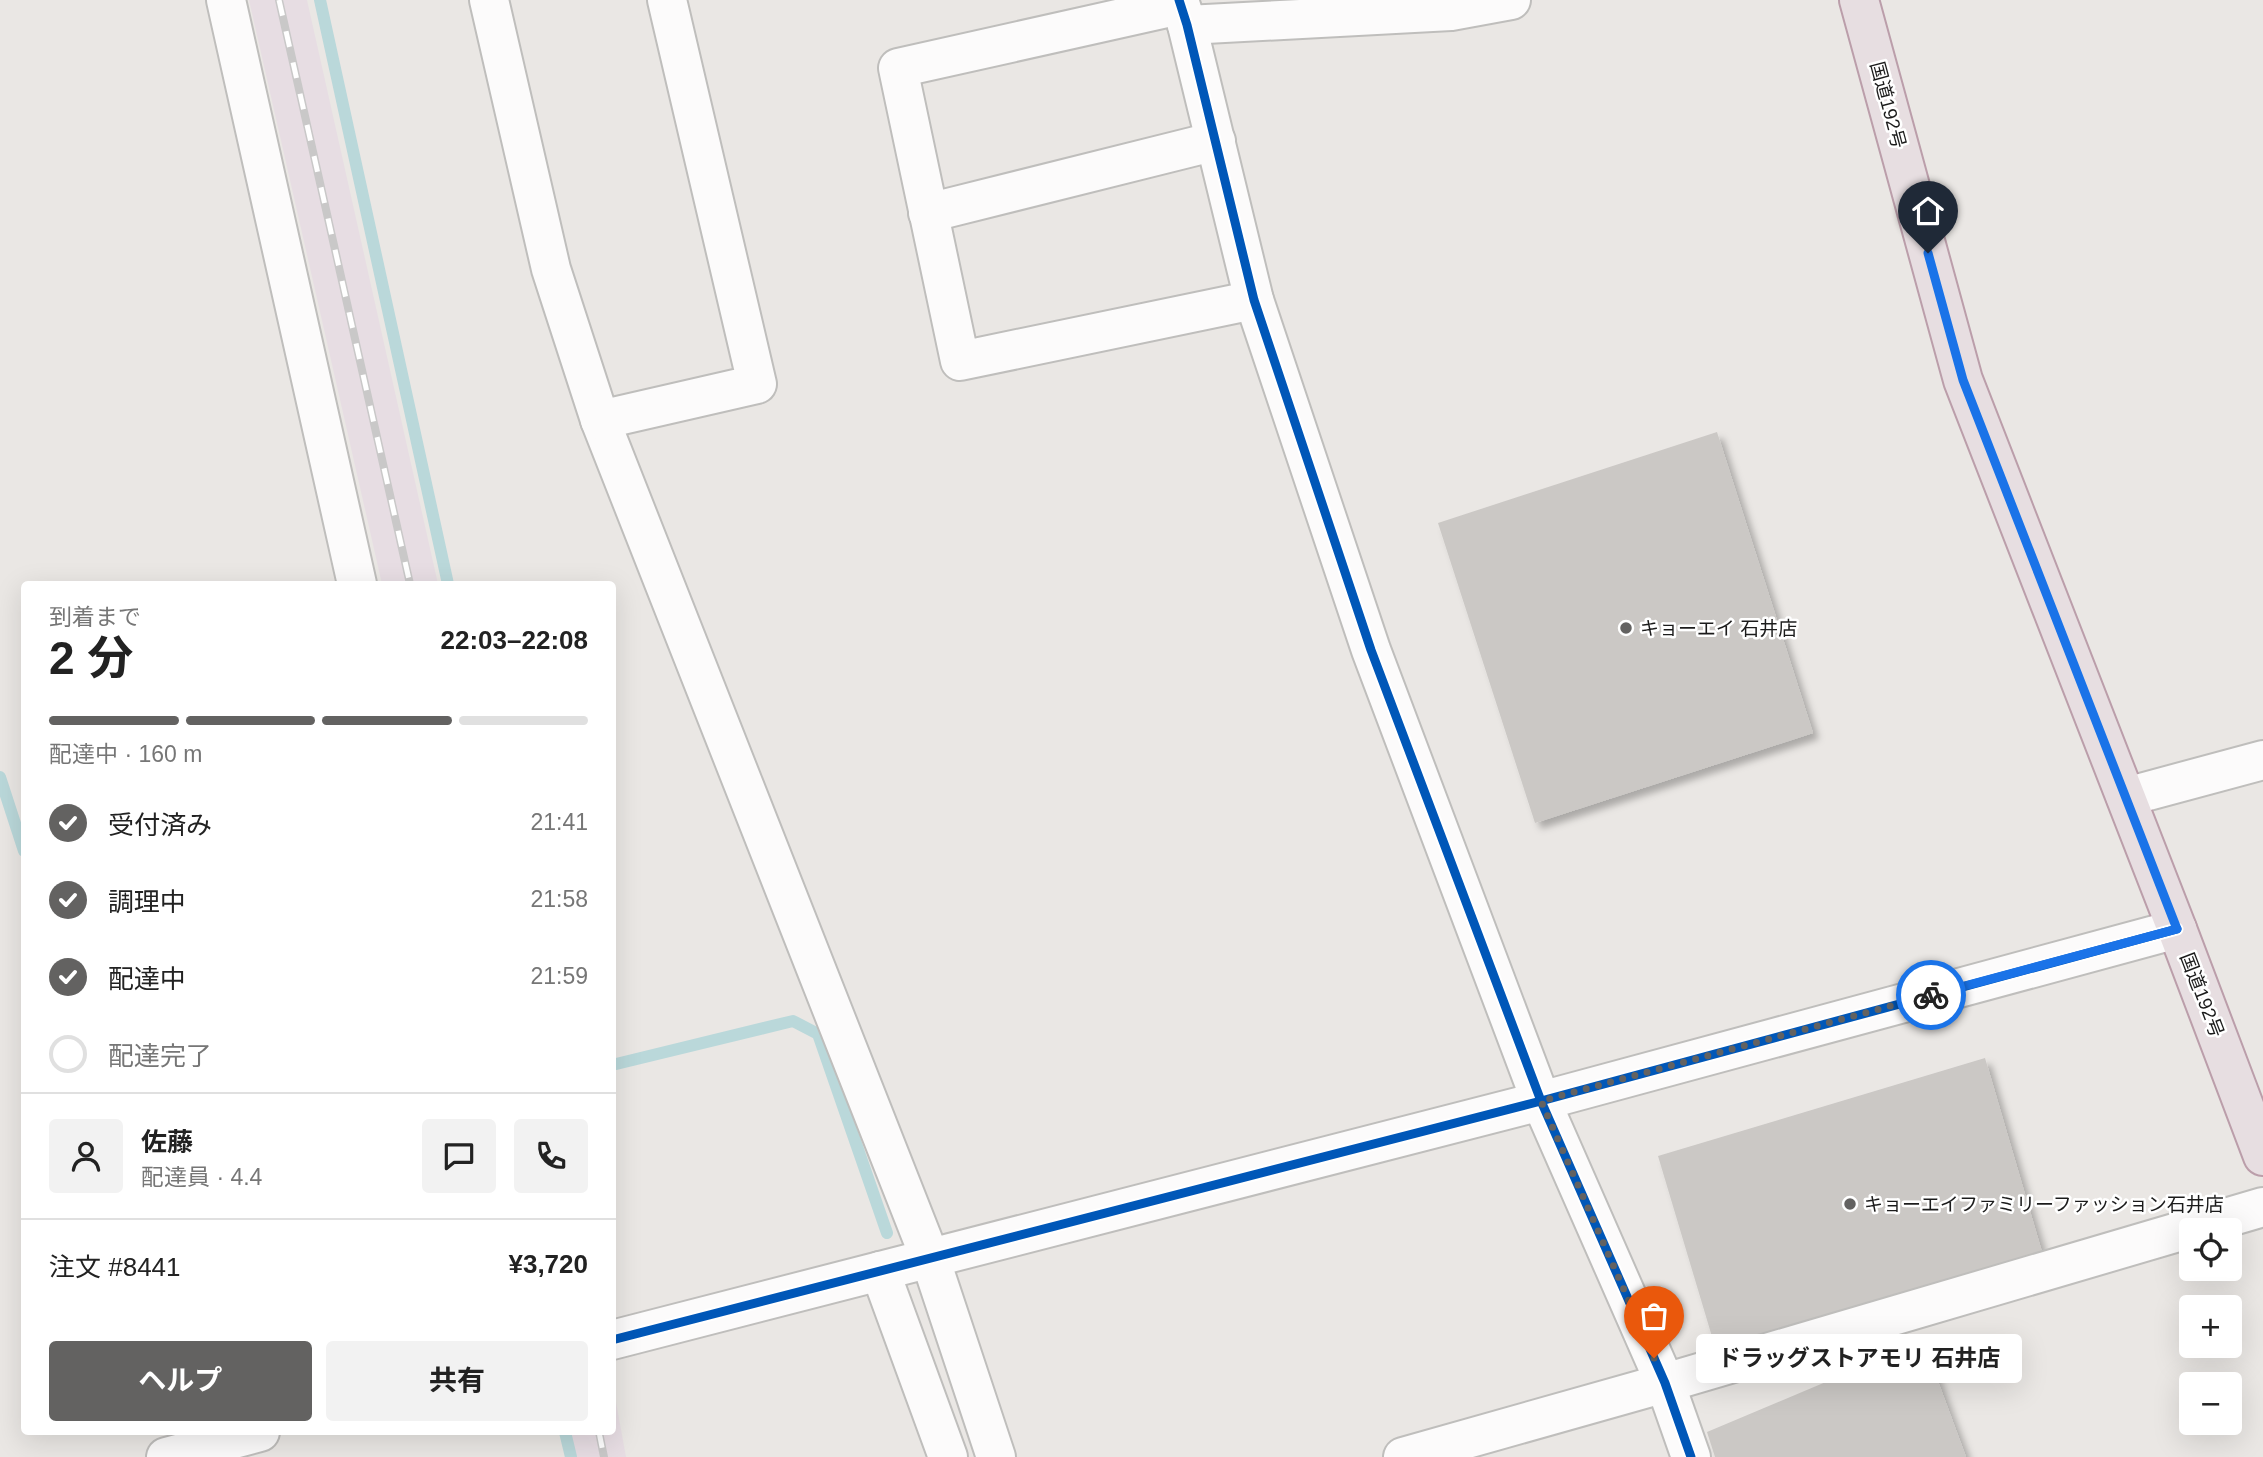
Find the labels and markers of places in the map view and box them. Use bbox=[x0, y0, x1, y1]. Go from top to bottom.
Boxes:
pin bbox=[1898, 181, 1958, 253]
place label: キョーエイ 石井店 bbox=[1640, 618, 1797, 639]
marker: キョーエイ 石井店 bbox=[1618, 620, 1634, 636]
place label: キョーエイファミリーファッション石井店 bbox=[1864, 1194, 2224, 1215]
marker: キョーエイファミリーファッション石井店 bbox=[1842, 1196, 1858, 1212]
pin bbox=[1624, 1286, 1684, 1358]
callout: ドラッグストアモリ 石井店 bbox=[1696, 1334, 2022, 1382]

